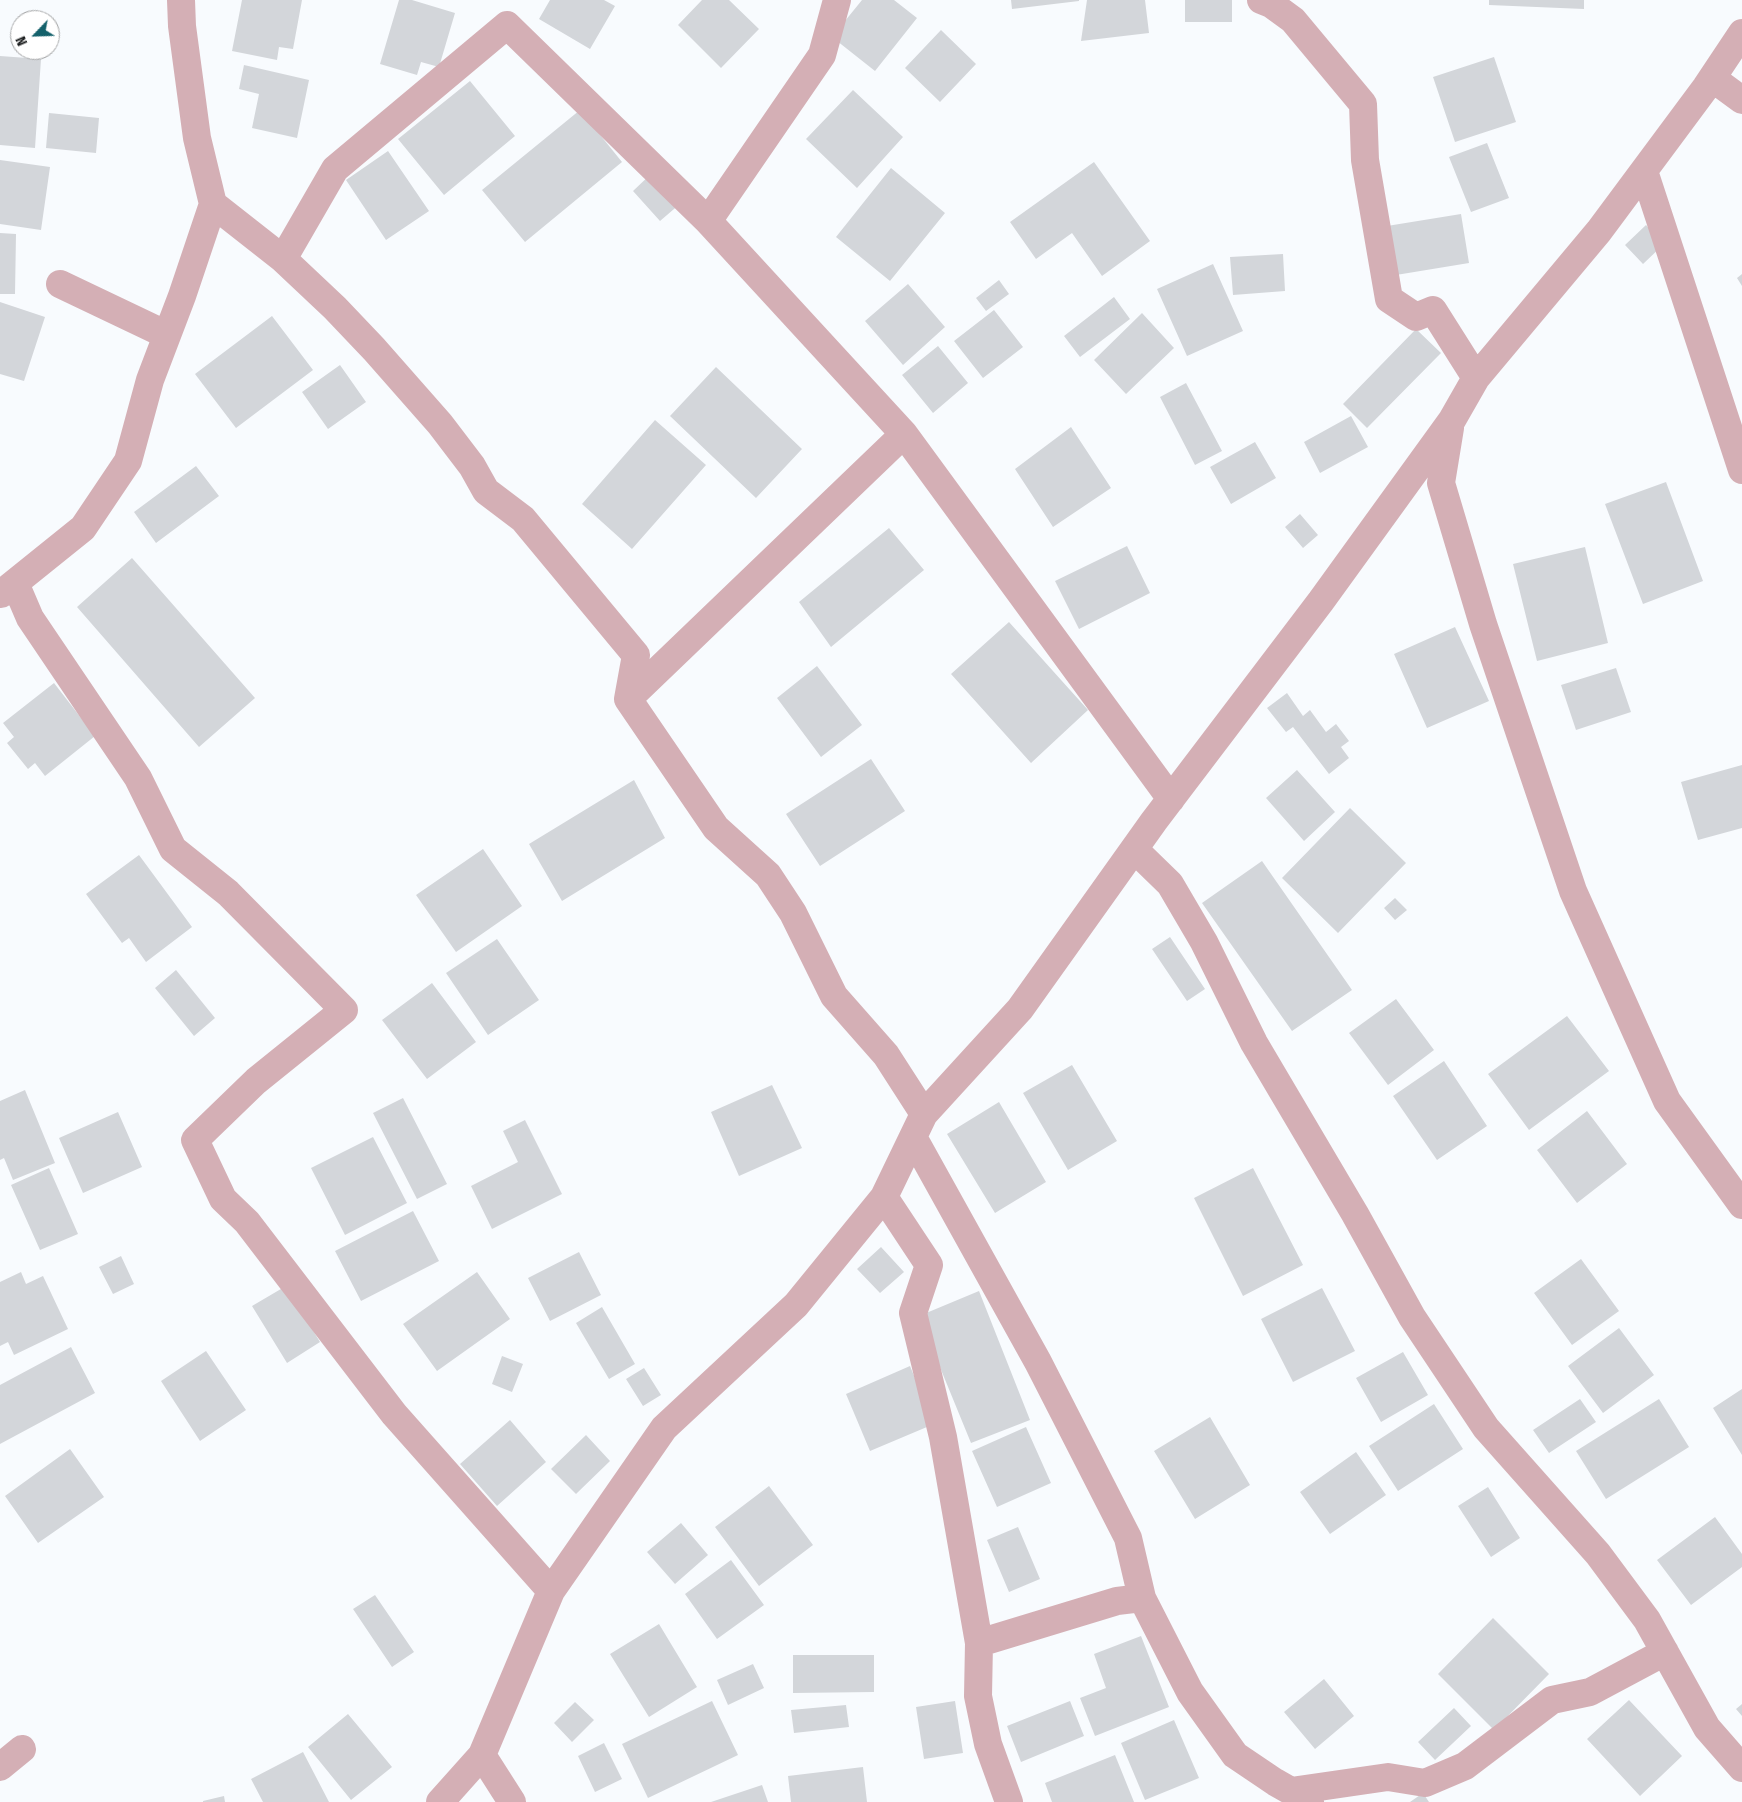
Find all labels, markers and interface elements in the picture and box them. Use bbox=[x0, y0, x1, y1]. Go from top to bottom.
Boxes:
north arrow bbox=[10, 10, 60, 60]
text: N bbox=[12, 34, 31, 48]

